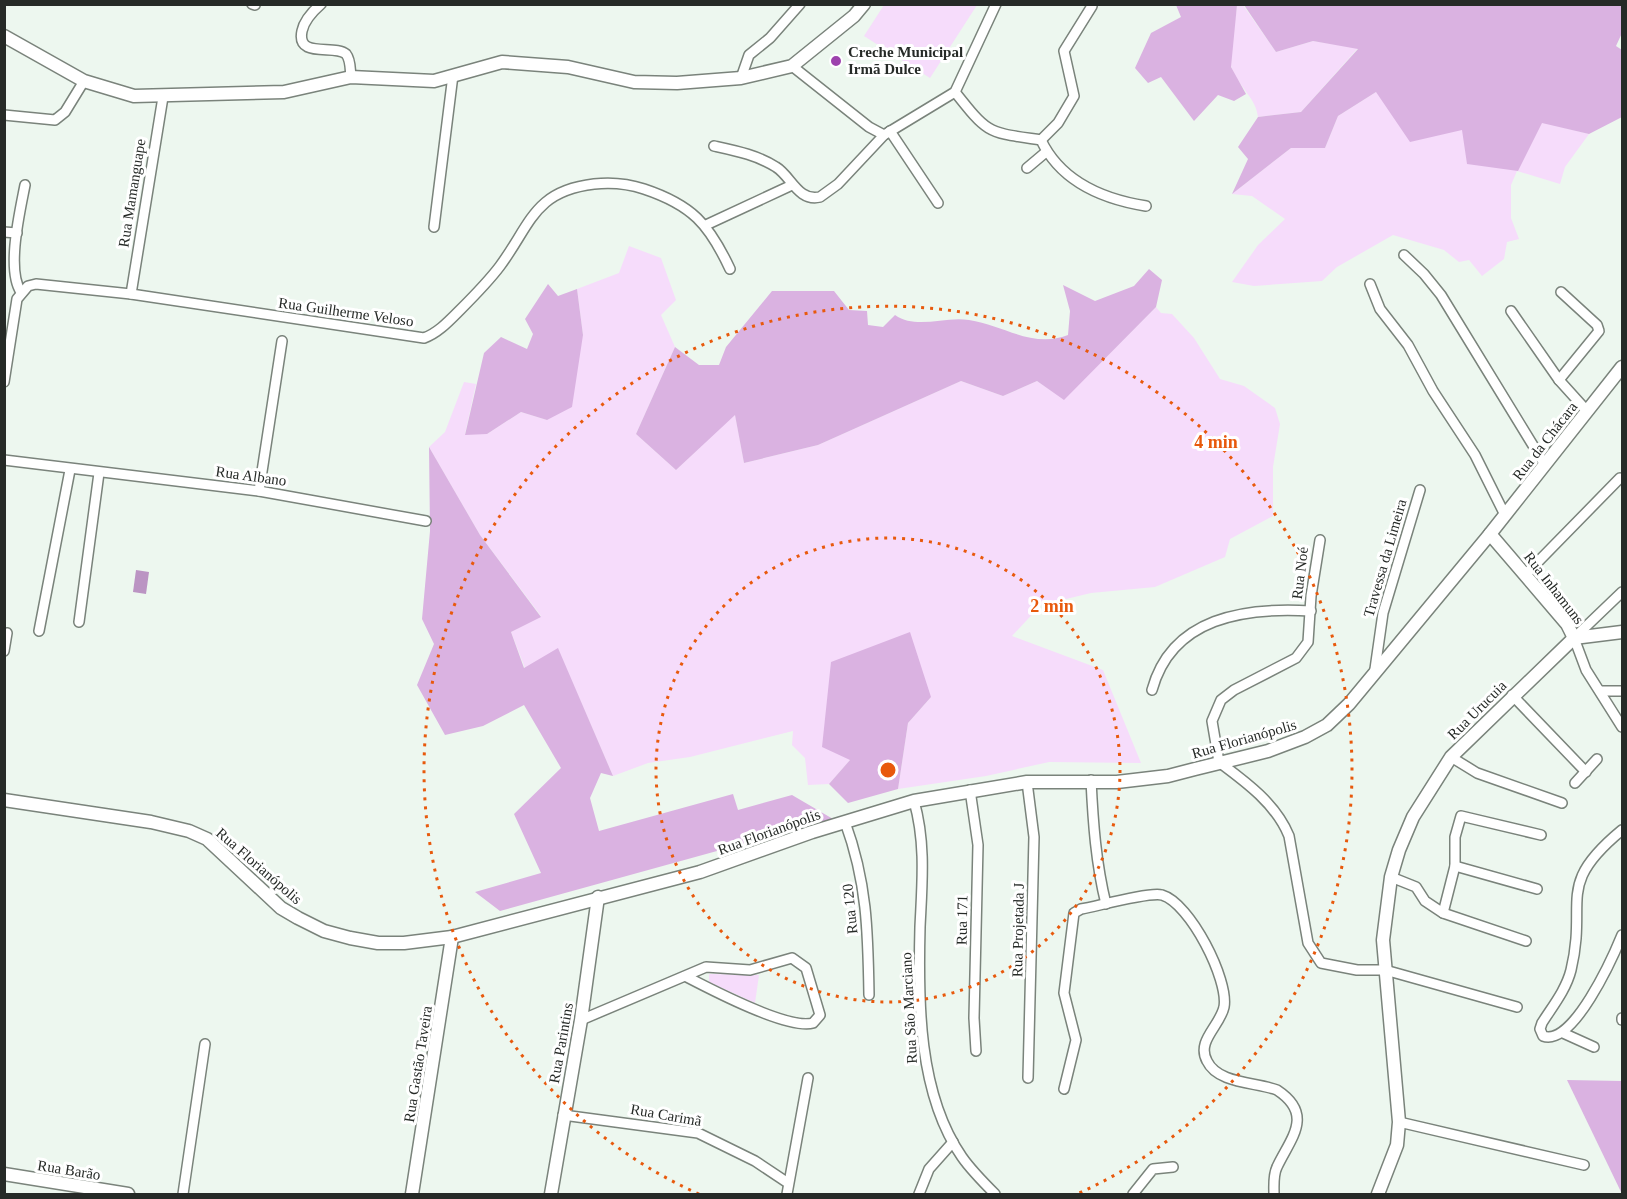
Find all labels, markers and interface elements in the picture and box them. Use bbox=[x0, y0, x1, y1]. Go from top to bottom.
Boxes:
place label: Creche Municipal Irmã Dulce bbox=[848, 44, 963, 77]
marker: Creche Municipal Irmã Dulce bbox=[829, 54, 843, 68]
street label: Rua Mamanguape bbox=[116, 137, 149, 248]
street label: Rua Guilherme Veloso bbox=[277, 295, 415, 329]
street label: Rua da Chácara bbox=[1509, 398, 1581, 483]
text: 4 min bbox=[1194, 432, 1238, 452]
street label: Rua Albano bbox=[215, 463, 287, 489]
street label: Travessa da Limeira bbox=[1361, 497, 1410, 619]
street label: Rua Noé bbox=[1289, 545, 1311, 600]
street label: Rua Inhamuns bbox=[1521, 549, 1587, 627]
text: 2 min bbox=[1030, 596, 1074, 616]
street label: Rua Urucuia bbox=[1444, 677, 1510, 743]
street label: Rua Florianópolis bbox=[1190, 716, 1298, 762]
centre of rings bbox=[878, 760, 898, 780]
street label: Rua Florianópolis bbox=[716, 806, 823, 858]
street label: Rua Florianópolis bbox=[213, 825, 305, 908]
street label: Rua 120 bbox=[839, 883, 861, 935]
street label: Rua Projetada J bbox=[1009, 883, 1027, 977]
street label: Rua 171 bbox=[954, 895, 970, 945]
street label: Rua São Marciano bbox=[898, 952, 920, 1064]
street label: Rua Parintins bbox=[546, 1001, 576, 1084]
street label: Rua Gastão Taveira bbox=[401, 1004, 435, 1123]
street label: Rua Carimã bbox=[629, 1101, 703, 1129]
street label: Rua Barão bbox=[36, 1157, 102, 1183]

